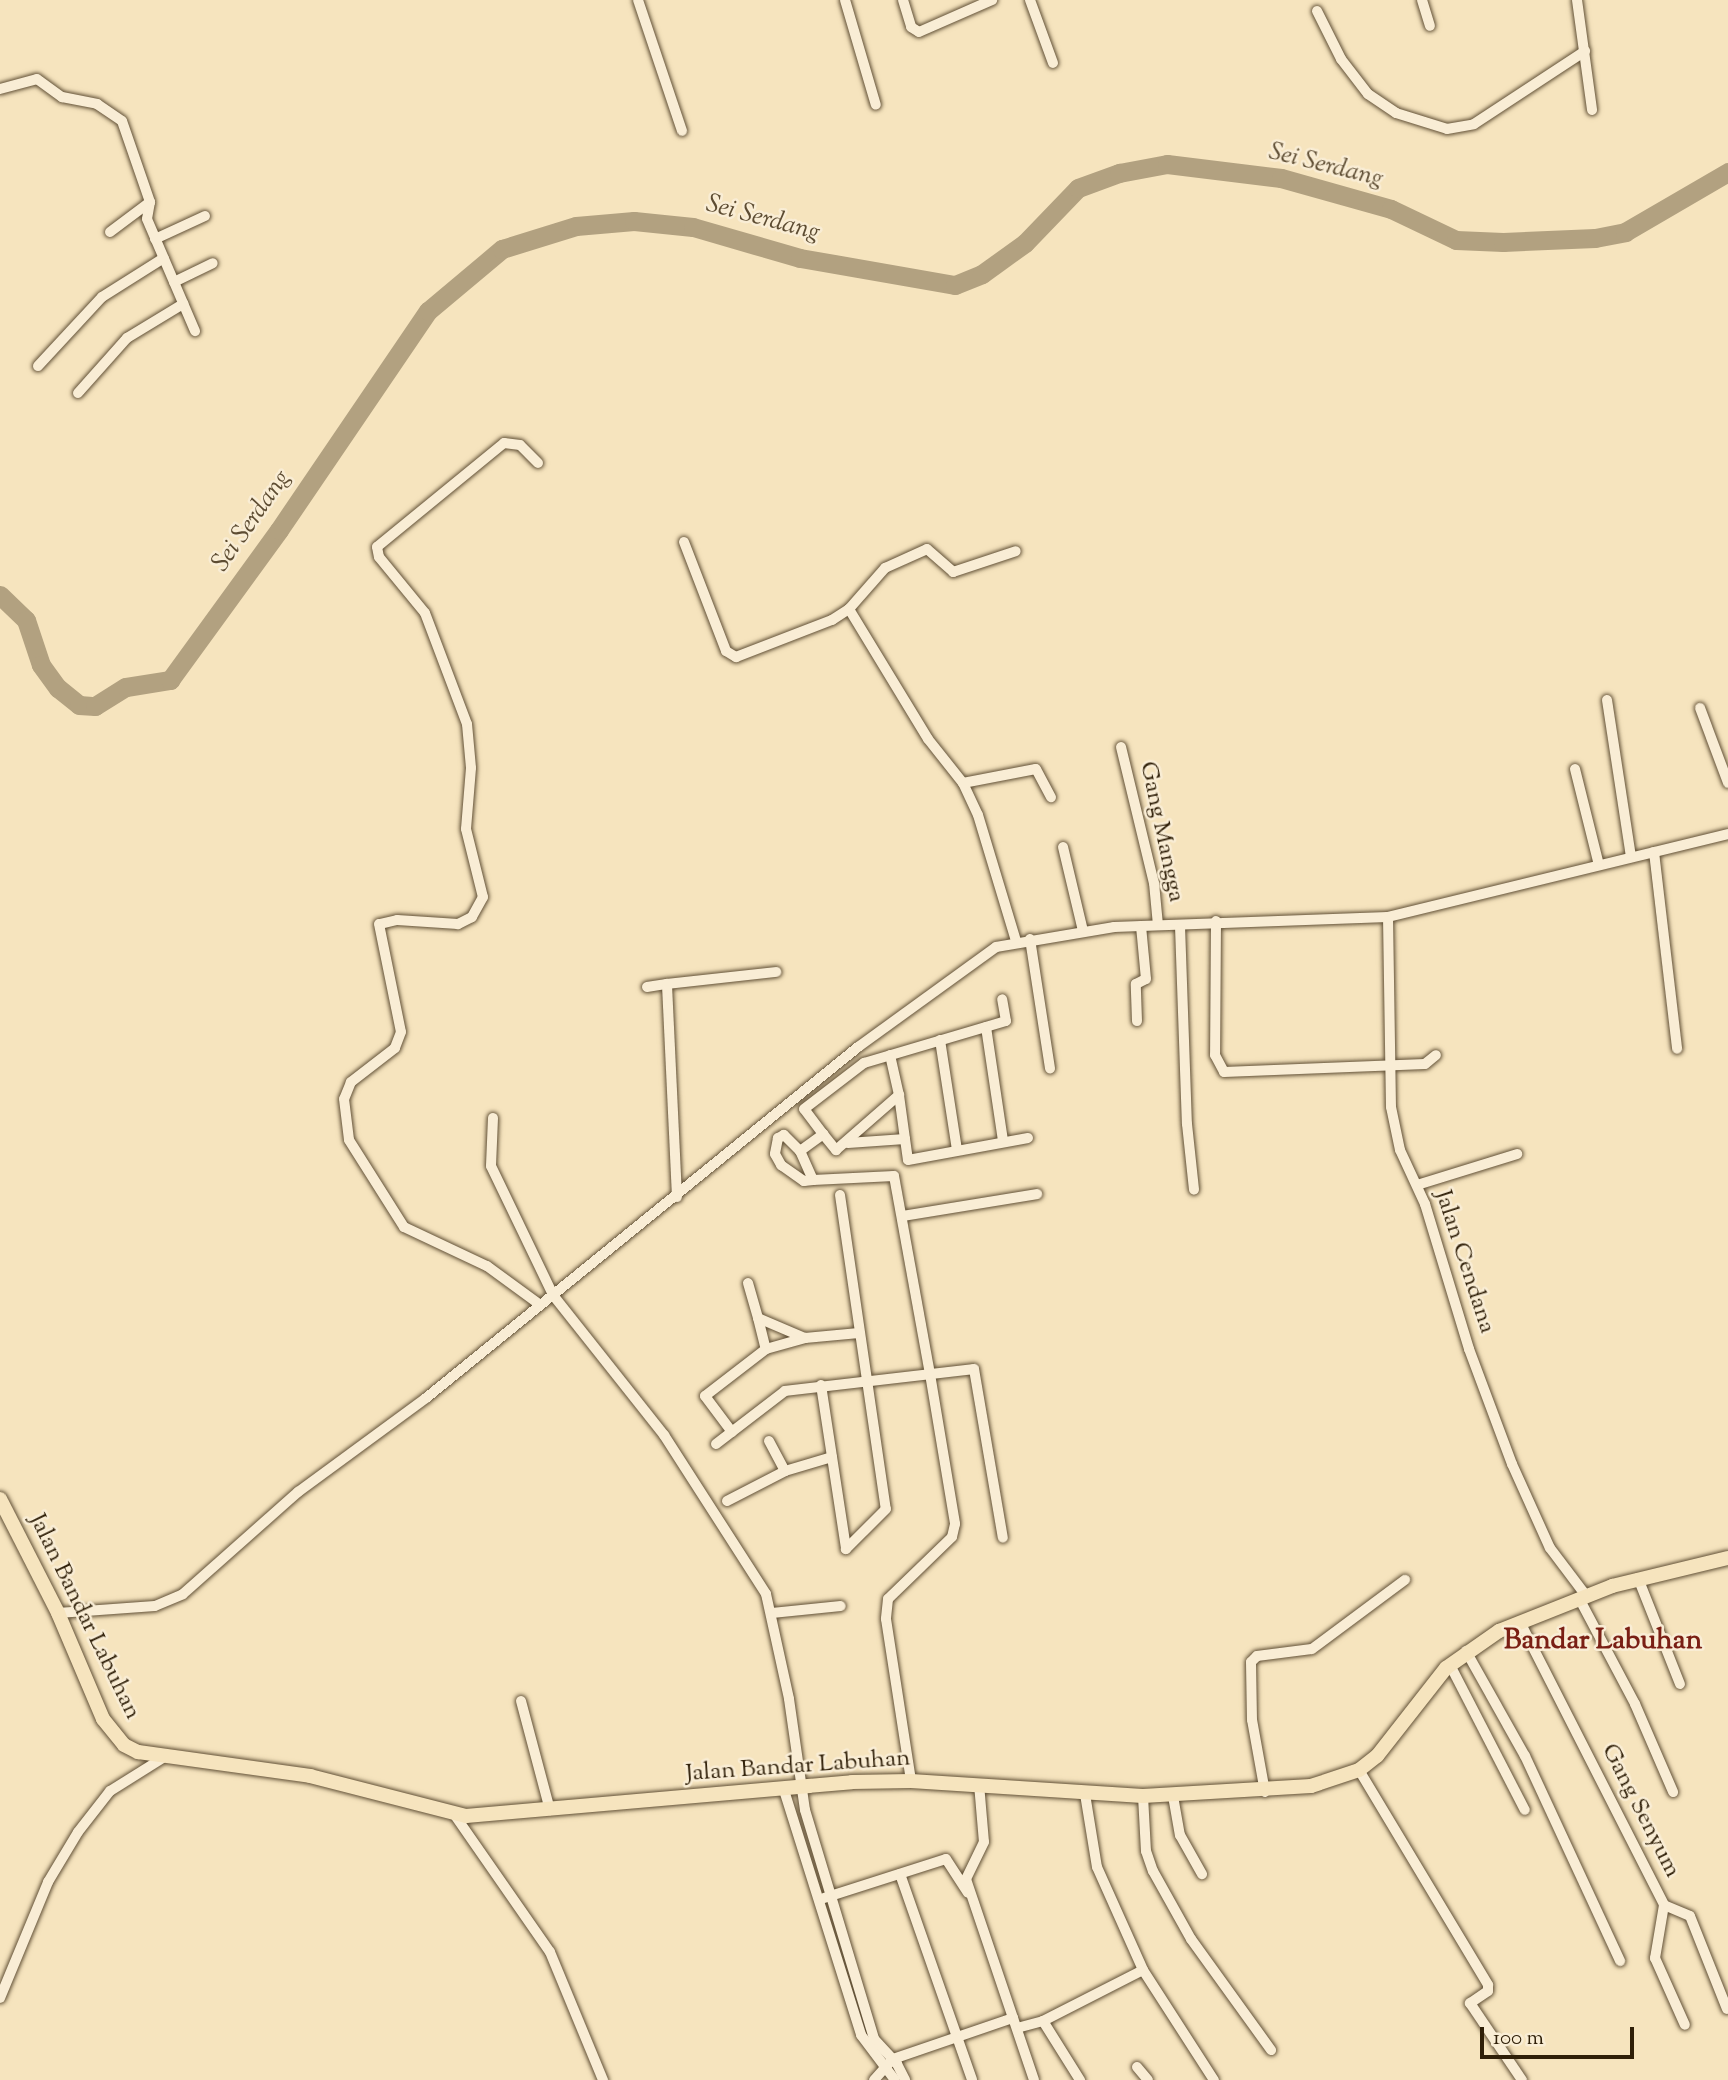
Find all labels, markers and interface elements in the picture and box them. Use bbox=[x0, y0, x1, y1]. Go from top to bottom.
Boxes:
water label: Sei Serdang bbox=[1265, 137, 1387, 195]
water label: Sei Serdang bbox=[702, 189, 824, 249]
water label: Sei Serdang bbox=[206, 464, 298, 578]
street label: Gang Mangga bbox=[1132, 759, 1190, 905]
street label: Jalan Cendana bbox=[1427, 1187, 1501, 1337]
street label: Jalan Bandar Labuhan bbox=[22, 1509, 146, 1725]
district label: Bandar Labuhan bbox=[1504, 1624, 1702, 1658]
street label: Gang Senyum bbox=[1594, 1739, 1686, 1883]
street label: Jalan Bandar Labuhan bbox=[685, 1745, 911, 1789]
scale bar bbox=[1483, 2014, 1637, 2058]
text: 100 m bbox=[1493, 2024, 1544, 2054]

